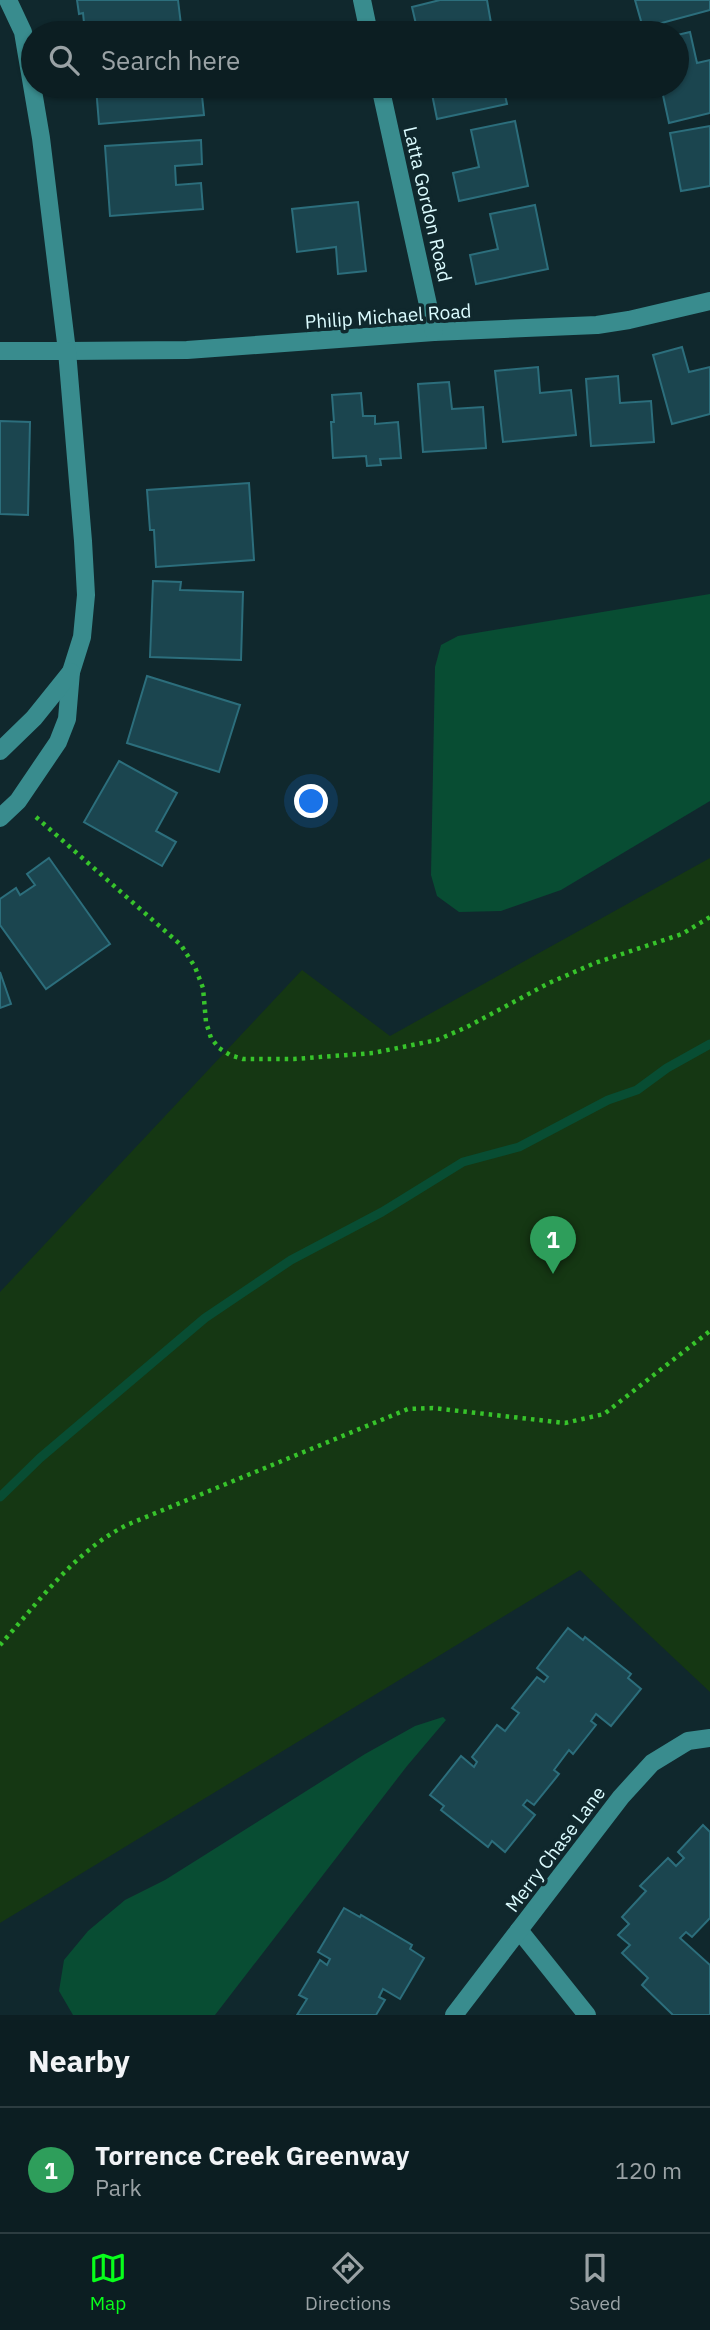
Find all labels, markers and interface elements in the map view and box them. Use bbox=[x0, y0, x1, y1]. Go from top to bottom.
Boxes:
search box bbox=[21, 21, 689, 98]
icon: search bbox=[45, 41, 83, 79]
text: Search here bbox=[101, 43, 240, 77]
street label: Latta Gordon Road bbox=[398, 124, 458, 284]
street label: Philip Michael Road bbox=[304, 298, 472, 334]
your location bbox=[294, 784, 328, 818]
pin: 1 bbox=[530, 1216, 576, 1274]
street label: Merry Chase Lane bbox=[500, 1781, 610, 1917]
text: Nearby bbox=[28, 2041, 130, 2080]
text: Torrence Creek Greenway bbox=[95, 2138, 409, 2172]
text: 1 bbox=[44, 2155, 58, 2185]
text: 120 m bbox=[615, 2155, 682, 2185]
text: Park bbox=[95, 2172, 142, 2202]
tab: Map bbox=[89, 2249, 127, 2315]
tab: Directions bbox=[305, 2249, 391, 2315]
tab: Saved bbox=[569, 2249, 621, 2315]

